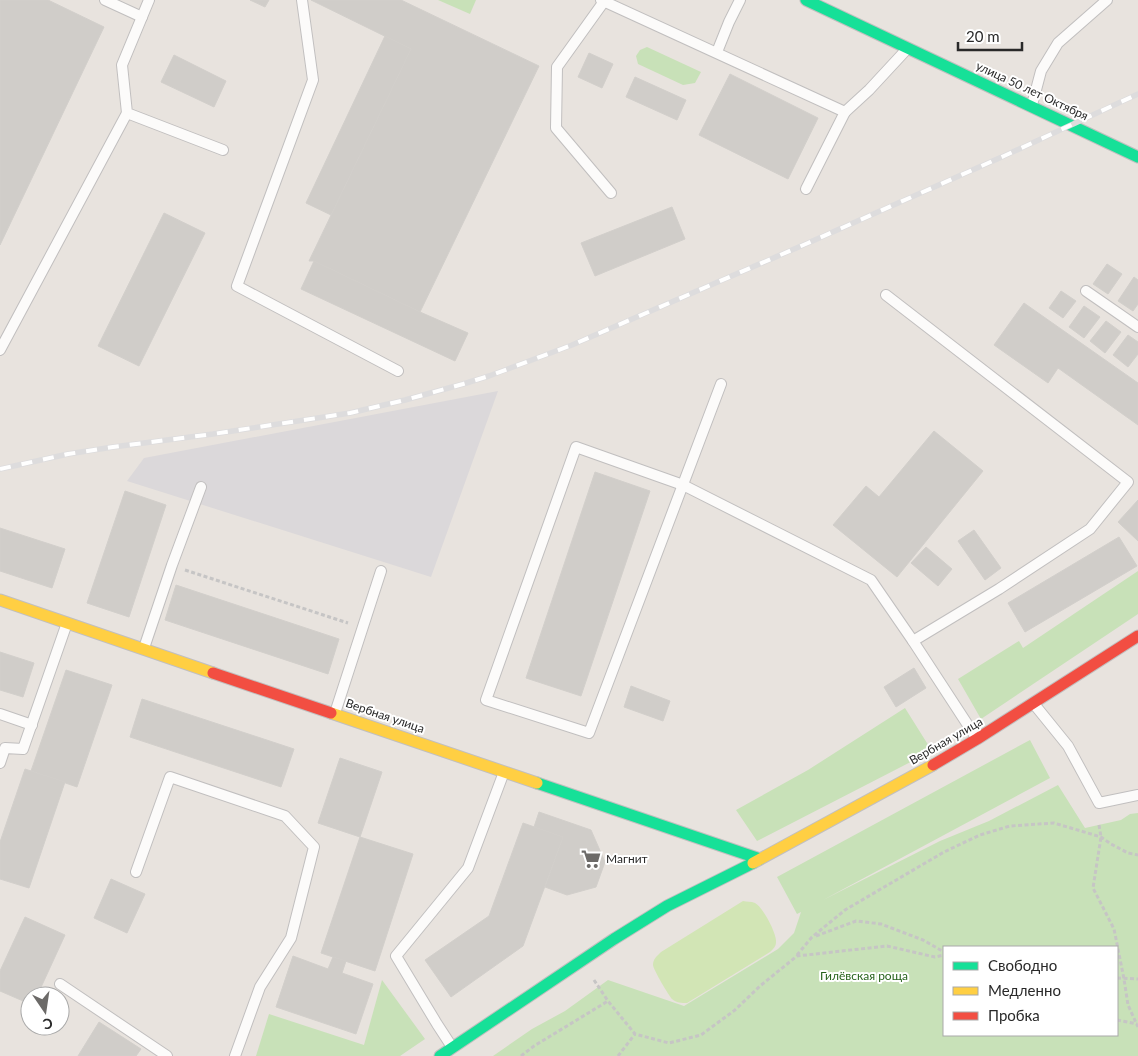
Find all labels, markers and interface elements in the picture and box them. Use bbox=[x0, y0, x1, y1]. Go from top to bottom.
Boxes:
scale bar bbox=[958, 20, 1022, 52]
text: 20 m bbox=[966, 27, 1000, 45]
street label: улица 50 лет Октября bbox=[974, 58, 1091, 123]
street label: Вербная улица bbox=[344, 695, 427, 736]
street label: Вербная улица bbox=[906, 713, 985, 768]
supermarket icon: Магнит bbox=[580, 848, 602, 870]
place label: Магнит bbox=[606, 851, 648, 866]
legend bbox=[943, 946, 1118, 1036]
text: Свободно bbox=[988, 956, 1057, 974]
park label: Гилёвская роща bbox=[820, 968, 908, 983]
text: Медленно bbox=[988, 981, 1061, 999]
north arrow bbox=[20, 986, 70, 1036]
text: Пробка bbox=[988, 1006, 1040, 1024]
text: С bbox=[41, 1015, 54, 1034]

